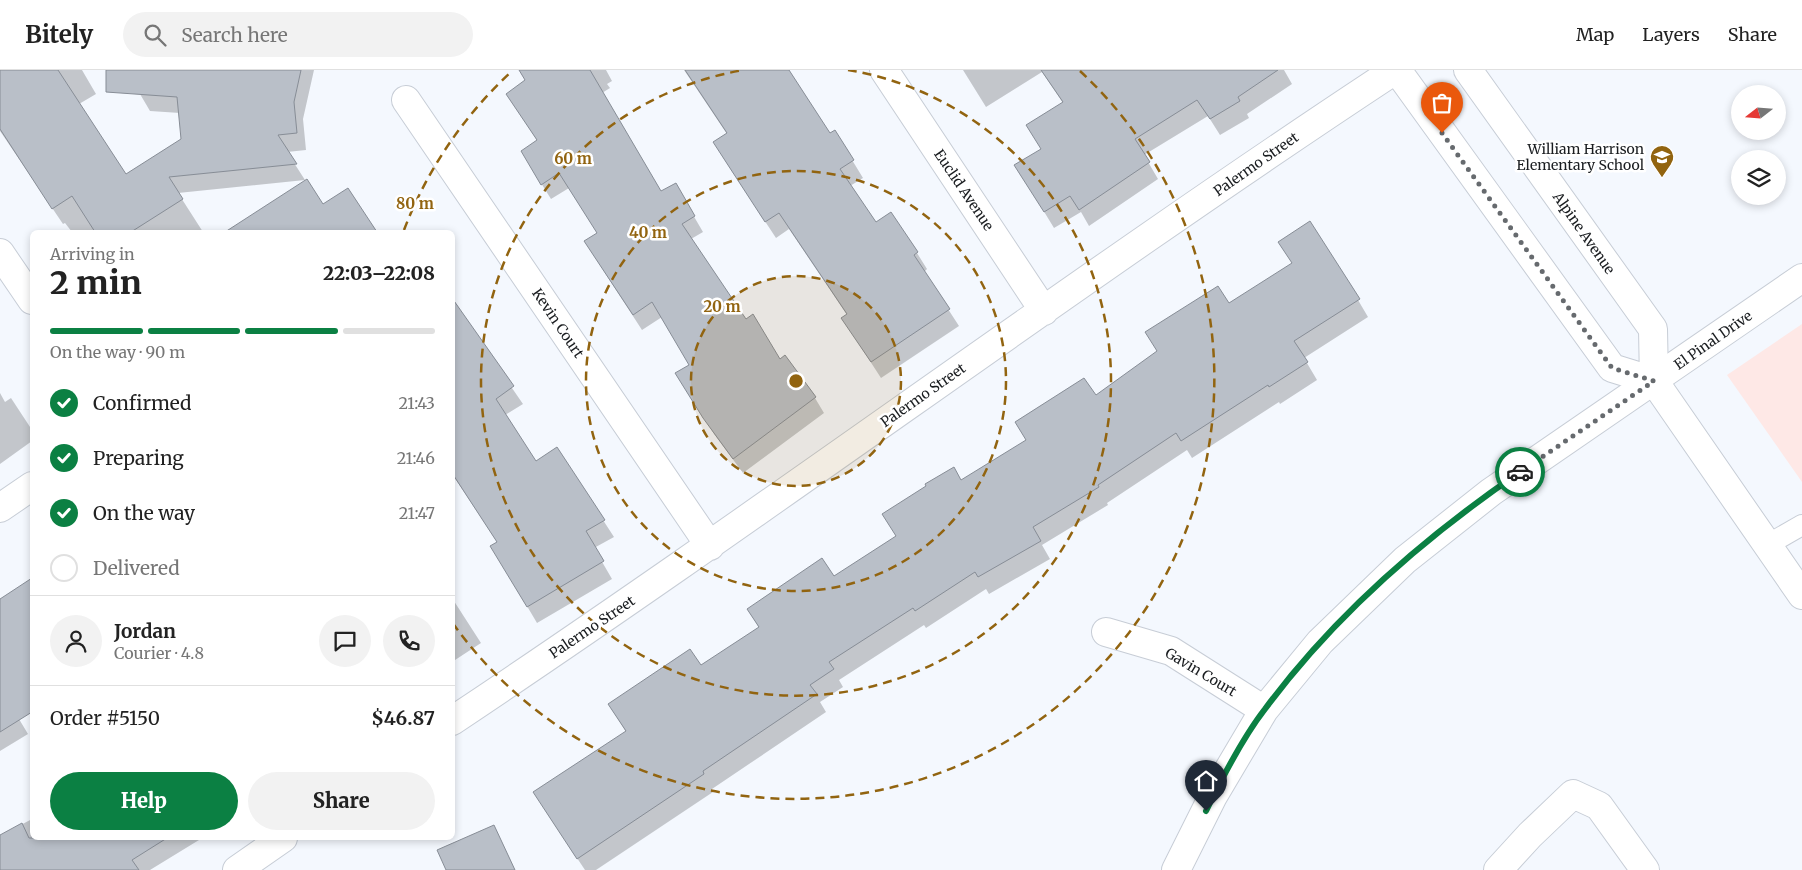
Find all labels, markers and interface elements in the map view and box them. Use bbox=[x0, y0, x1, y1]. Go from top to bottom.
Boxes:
search box bbox=[123, 12, 473, 57]
text: Bitely bbox=[25, 19, 93, 50]
icon: search bbox=[141, 21, 169, 49]
text: Search here bbox=[181, 23, 288, 47]
text: Map bbox=[1576, 23, 1614, 46]
text: Layers bbox=[1642, 23, 1700, 46]
text: Share bbox=[1728, 23, 1777, 46]
pin bbox=[1421, 82, 1463, 133]
north arrow bbox=[1731, 85, 1786, 140]
map controls bbox=[1731, 85, 1786, 205]
icon: bag bbox=[1428, 89, 1456, 117]
street label: Palermo Street bbox=[1210, 128, 1302, 200]
place label: William Harrison Elementary School bbox=[1517, 140, 1645, 174]
school or university icon: William Harrison Elementary School bbox=[1649, 144, 1675, 178]
street label: Euclid Avenue bbox=[930, 146, 998, 234]
text: 60 m bbox=[554, 149, 592, 168]
button: layers bbox=[1731, 150, 1786, 205]
street label: Alpine Avenue bbox=[1548, 188, 1619, 278]
text: 80 m bbox=[396, 194, 434, 213]
text: 40 m bbox=[629, 223, 667, 242]
text: Arriving in bbox=[50, 244, 135, 264]
text: 22:03–22:08 bbox=[323, 261, 435, 285]
text: 2 min bbox=[50, 263, 142, 303]
street label: Kevin Court bbox=[528, 285, 588, 362]
text: 20 m bbox=[703, 297, 741, 316]
street label: El Pinal Drive bbox=[1671, 307, 1755, 373]
text: On the way · 90 m bbox=[50, 342, 185, 362]
street label: Palermo Street bbox=[877, 359, 969, 431]
centre of rings bbox=[787, 372, 805, 390]
icon: check bbox=[50, 389, 78, 417]
text: Confirmed bbox=[93, 391, 191, 415]
text: 21:43 bbox=[398, 393, 435, 413]
icon: check bbox=[50, 444, 78, 472]
text: Preparing bbox=[93, 446, 184, 470]
courier bbox=[1495, 447, 1545, 497]
text: 21:46 bbox=[397, 448, 435, 468]
icon: car bbox=[1506, 458, 1534, 486]
icon: check bbox=[50, 499, 78, 527]
text: On the way bbox=[93, 501, 195, 525]
text: 21:47 bbox=[399, 503, 435, 523]
text: Delivered bbox=[93, 556, 180, 580]
street label: Palermo Street bbox=[546, 591, 639, 662]
button: person bbox=[50, 615, 102, 667]
button: chat bbox=[319, 615, 371, 667]
button: phone bbox=[383, 615, 435, 667]
text: Jordan bbox=[114, 619, 176, 643]
text: Courier · 4.8 bbox=[114, 643, 204, 663]
street label: Gavin Court bbox=[1162, 644, 1240, 701]
text: Order #5150 bbox=[50, 706, 160, 730]
text: $46.87 bbox=[371, 706, 435, 730]
pin bbox=[1185, 760, 1227, 811]
icon: home bbox=[1192, 767, 1220, 795]
button: Help bbox=[50, 772, 238, 830]
button: Share bbox=[248, 772, 435, 830]

